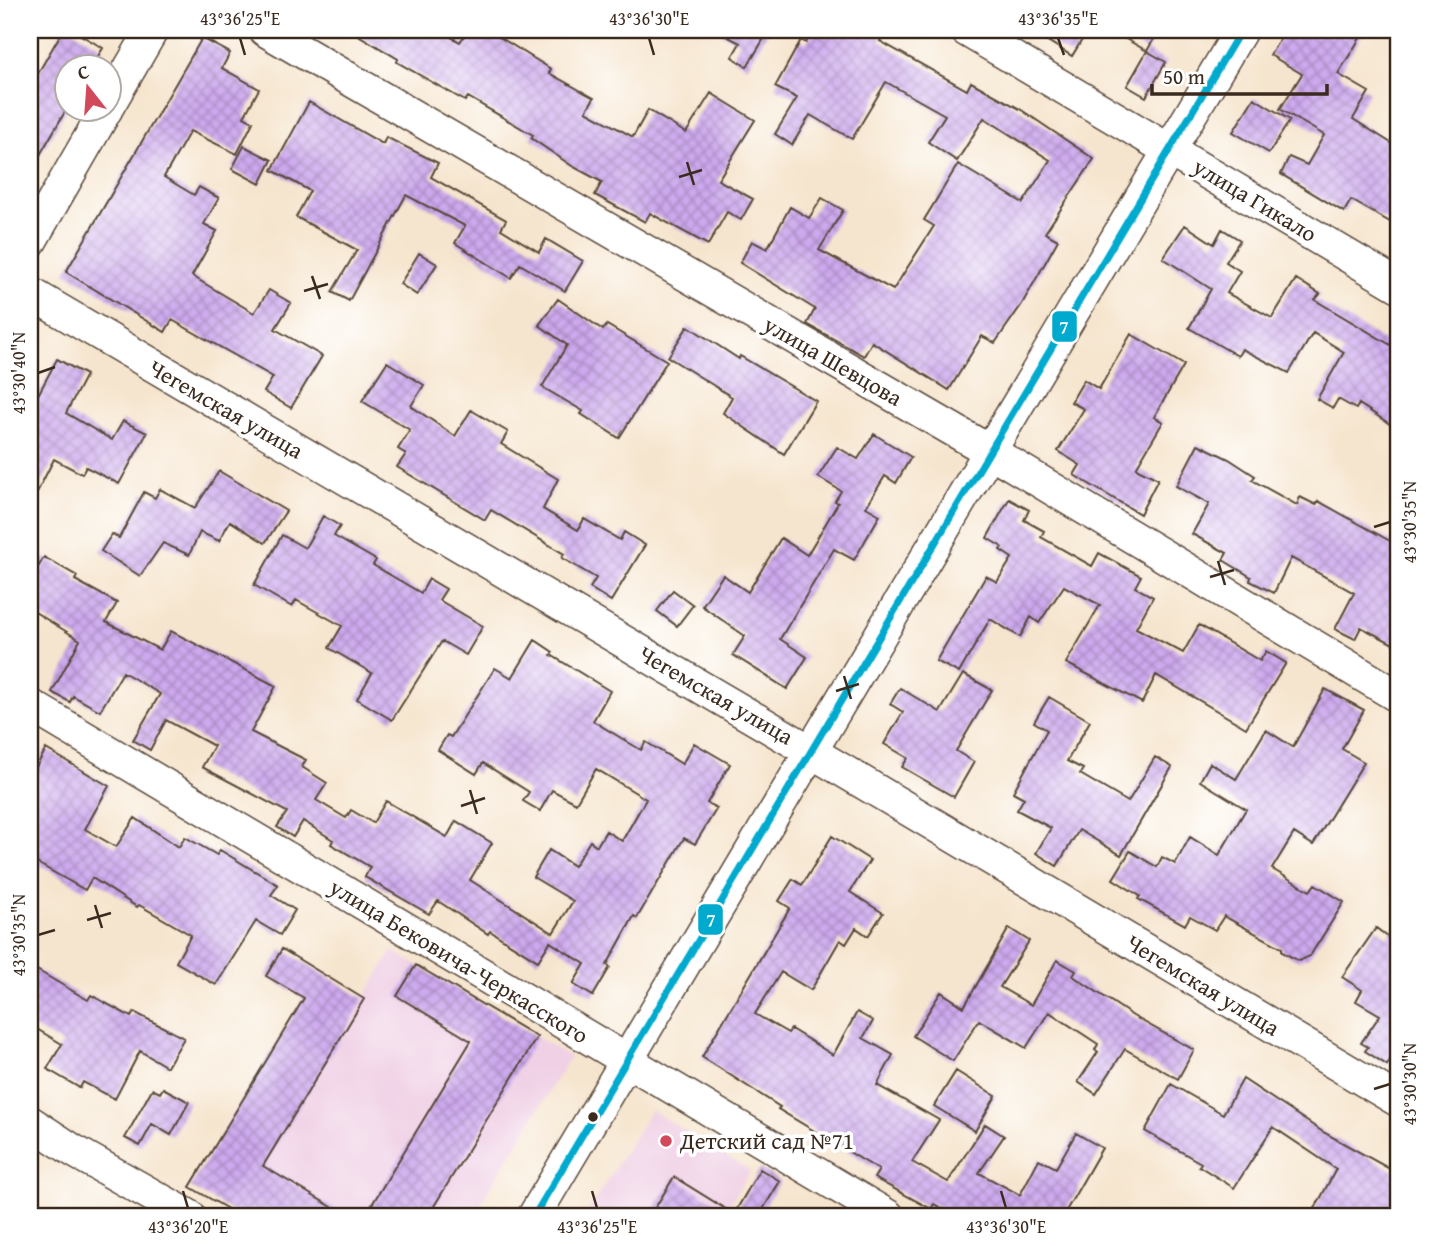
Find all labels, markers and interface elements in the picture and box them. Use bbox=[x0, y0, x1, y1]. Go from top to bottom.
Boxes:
text: 43°36'25"E bbox=[200, 5, 280, 32]
text: 43°36'30"E bbox=[609, 5, 689, 32]
text: 43°36'35"E bbox=[1018, 5, 1098, 32]
north arrow bbox=[52, 52, 122, 122]
scale bar bbox=[1152, 52, 1328, 96]
text: С bbox=[74, 57, 93, 87]
text: 50 m bbox=[1163, 61, 1205, 92]
street label: улица Гикало bbox=[1186, 149, 1323, 250]
street label: улица Шевцова bbox=[757, 307, 909, 414]
line badge: 7 bbox=[1051, 310, 1078, 343]
text: 7 bbox=[1059, 312, 1069, 340]
text: 43°30'40"N bbox=[5, 331, 32, 414]
street label: Чегемская улица bbox=[143, 351, 310, 466]
text: 43°30'35"N bbox=[1396, 480, 1423, 563]
street label: Чегемская улица bbox=[633, 637, 800, 752]
street label: улица Бековича-Черкасского bbox=[323, 870, 595, 1051]
text: 43°30'35"N bbox=[5, 893, 32, 976]
line badge: 7 bbox=[697, 903, 724, 936]
text: 7 bbox=[706, 905, 716, 933]
street label: Чегемская улица bbox=[1120, 926, 1286, 1043]
text: 43°30'30"N bbox=[1396, 1042, 1423, 1125]
unlabelled marker bbox=[586, 1110, 600, 1124]
place label: Детский сад №71 bbox=[679, 1124, 854, 1157]
marker: Детский сад №71 bbox=[658, 1133, 674, 1149]
text: 43°36'20"E bbox=[148, 1213, 228, 1240]
text: 43°36'25"E bbox=[557, 1213, 637, 1240]
text: 43°36'30"E bbox=[966, 1213, 1046, 1240]

